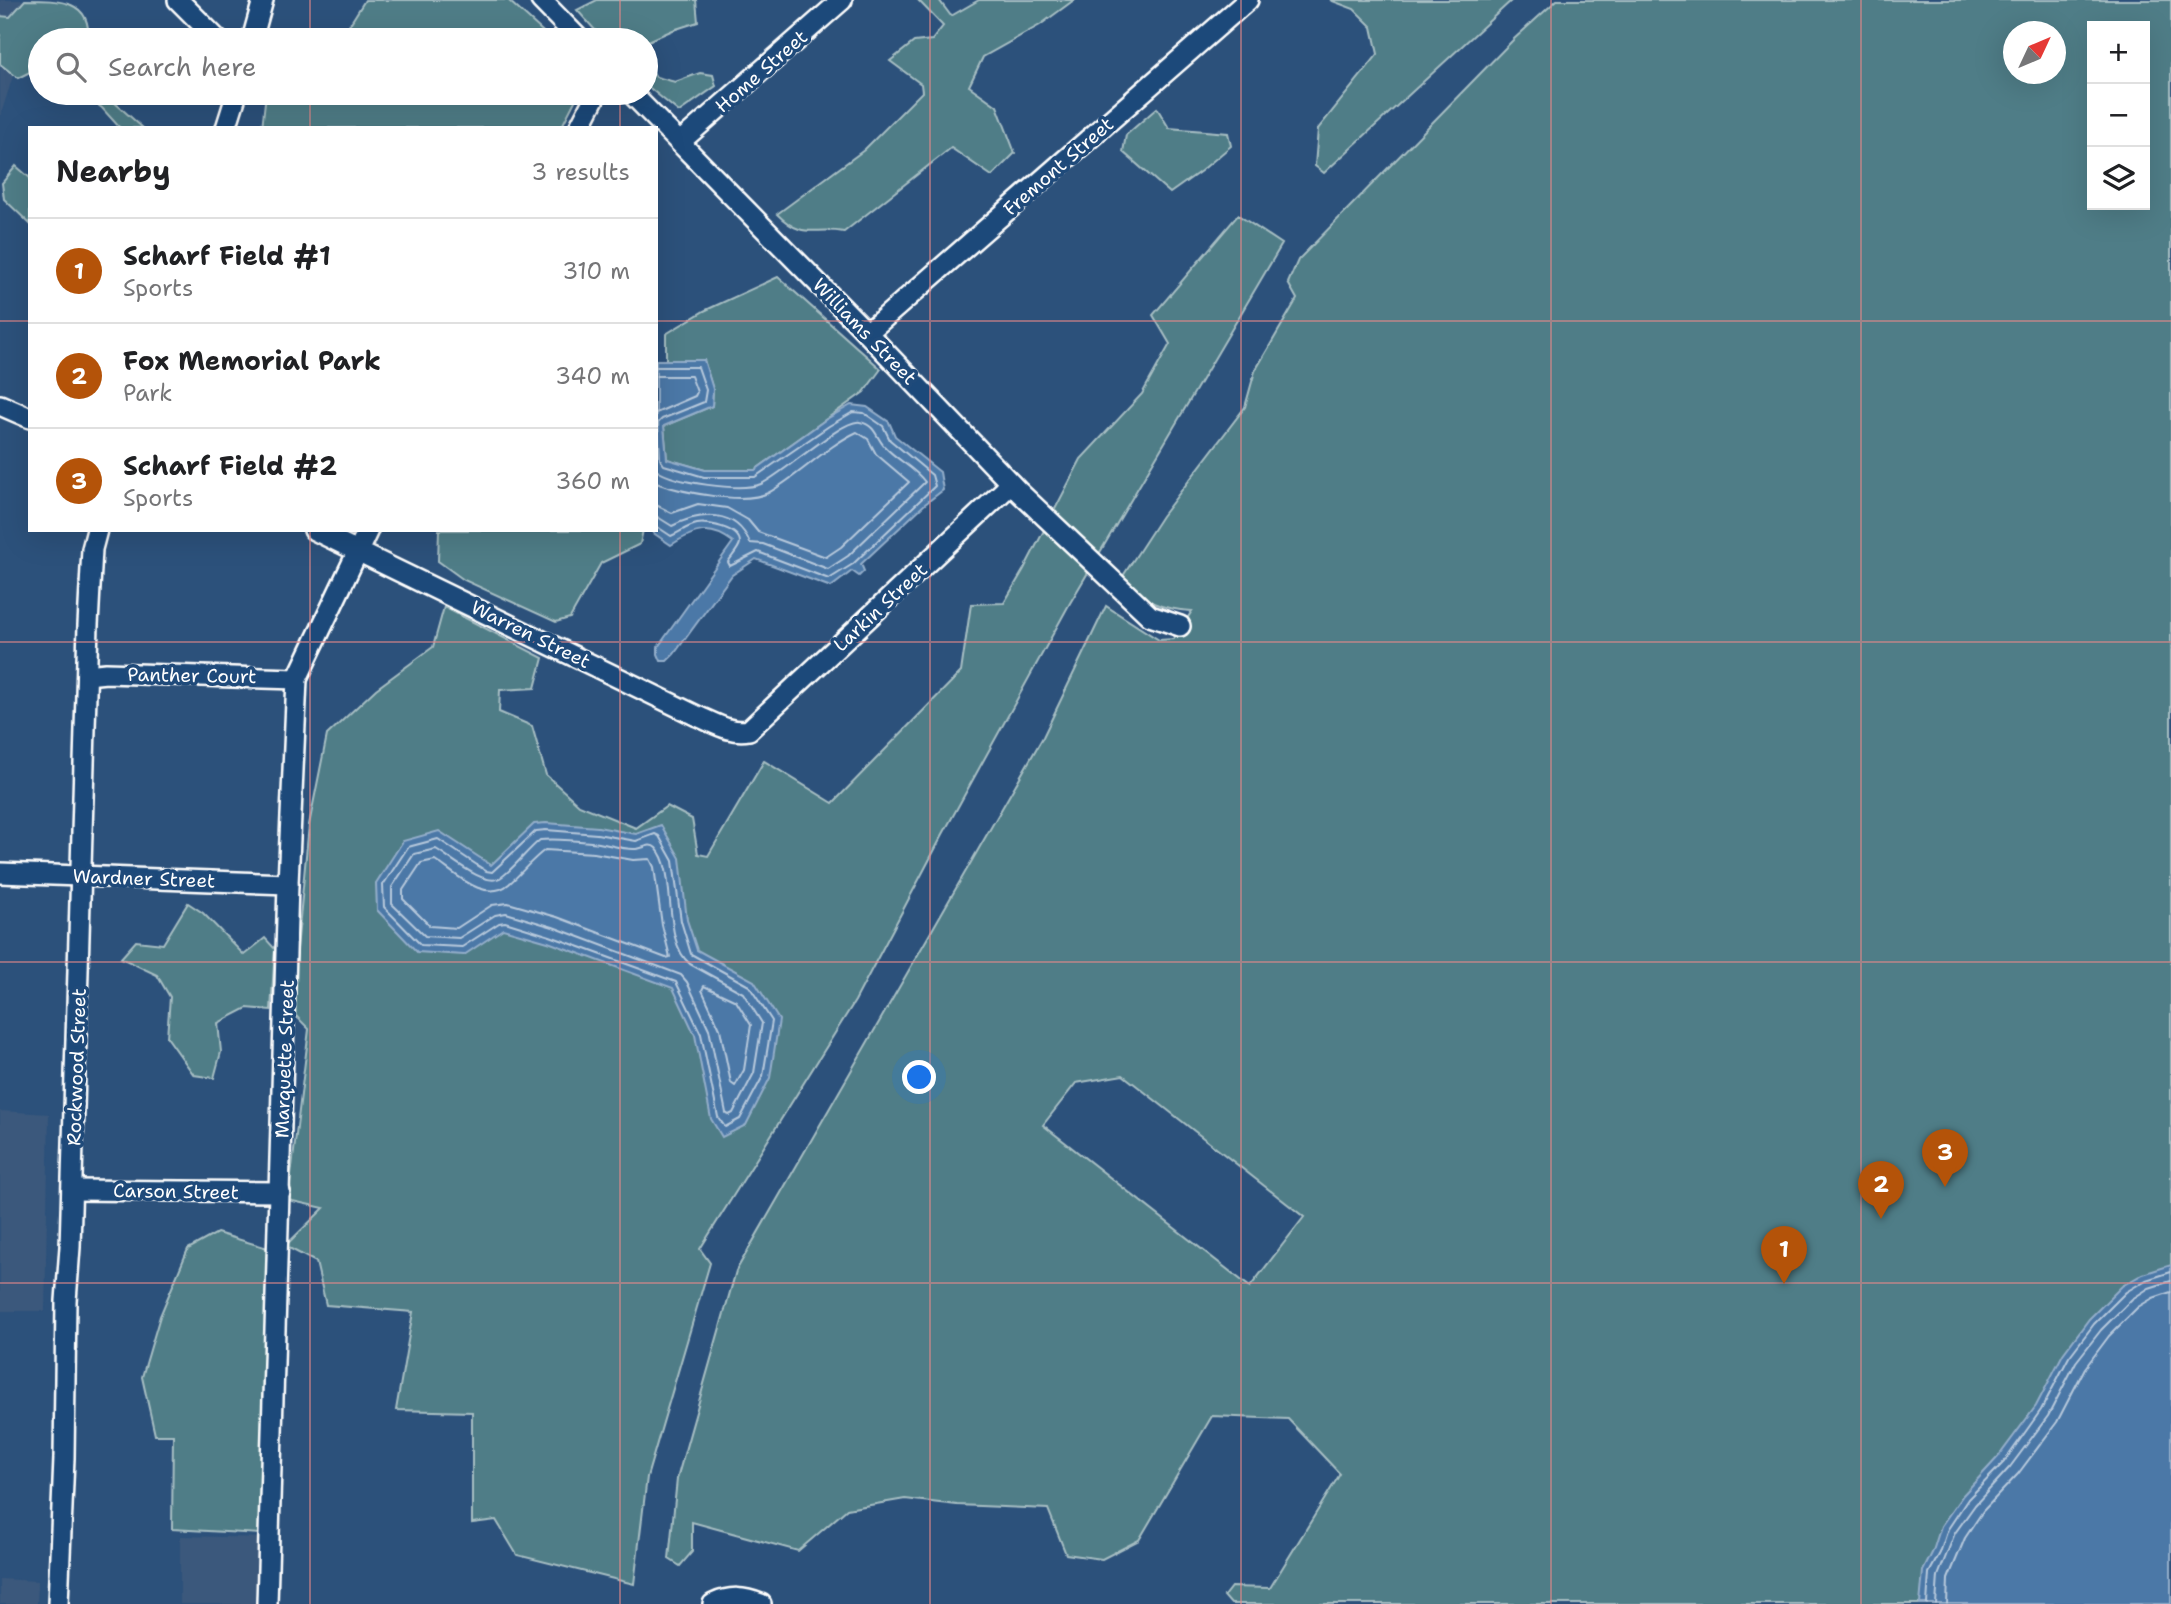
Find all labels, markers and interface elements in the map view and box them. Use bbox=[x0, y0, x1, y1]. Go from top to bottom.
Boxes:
north arrow bbox=[2003, 21, 2066, 84]
map controls bbox=[2087, 21, 2150, 210]
button: + bbox=[2087, 21, 2150, 84]
street label: Home Street bbox=[710, 24, 813, 118]
search box bbox=[28, 28, 658, 105]
icon: search bbox=[52, 48, 90, 86]
text: Search here bbox=[108, 49, 257, 84]
button: − bbox=[2087, 84, 2150, 147]
street label: Fremont Street bbox=[998, 112, 1119, 221]
button: layers bbox=[2087, 147, 2150, 210]
text: Nearby bbox=[56, 151, 171, 192]
text: 3 results bbox=[531, 157, 630, 187]
text: Scharf Field #1 bbox=[123, 238, 331, 273]
text: 1 bbox=[74, 256, 84, 286]
text: 310 m bbox=[562, 256, 630, 286]
street label: Williams Street bbox=[807, 272, 922, 390]
text: Sports bbox=[123, 273, 194, 303]
text: Fox Memorial Park bbox=[123, 343, 381, 378]
text: 2 bbox=[71, 361, 87, 391]
text: 340 m bbox=[555, 361, 630, 391]
text: Park bbox=[123, 378, 172, 408]
text: Scharf Field #2 bbox=[123, 448, 337, 483]
text: 3 bbox=[71, 466, 87, 496]
text: 360 m bbox=[555, 466, 630, 496]
text: Sports bbox=[123, 483, 194, 513]
street label: Larkin Street bbox=[828, 557, 933, 657]
street label: Warren Street bbox=[467, 595, 595, 674]
street label: Panther Court bbox=[127, 662, 257, 689]
street label: Wardner Street bbox=[72, 864, 216, 893]
street label: Marquette Street bbox=[269, 979, 300, 1139]
street label: Rockwood Street bbox=[61, 988, 92, 1146]
your location bbox=[902, 1060, 936, 1094]
pin: 3 bbox=[1922, 1129, 1968, 1187]
pin: 2 bbox=[1858, 1161, 1904, 1219]
street label: Carson Street bbox=[113, 1178, 239, 1205]
pin: 1 bbox=[1761, 1226, 1807, 1284]

